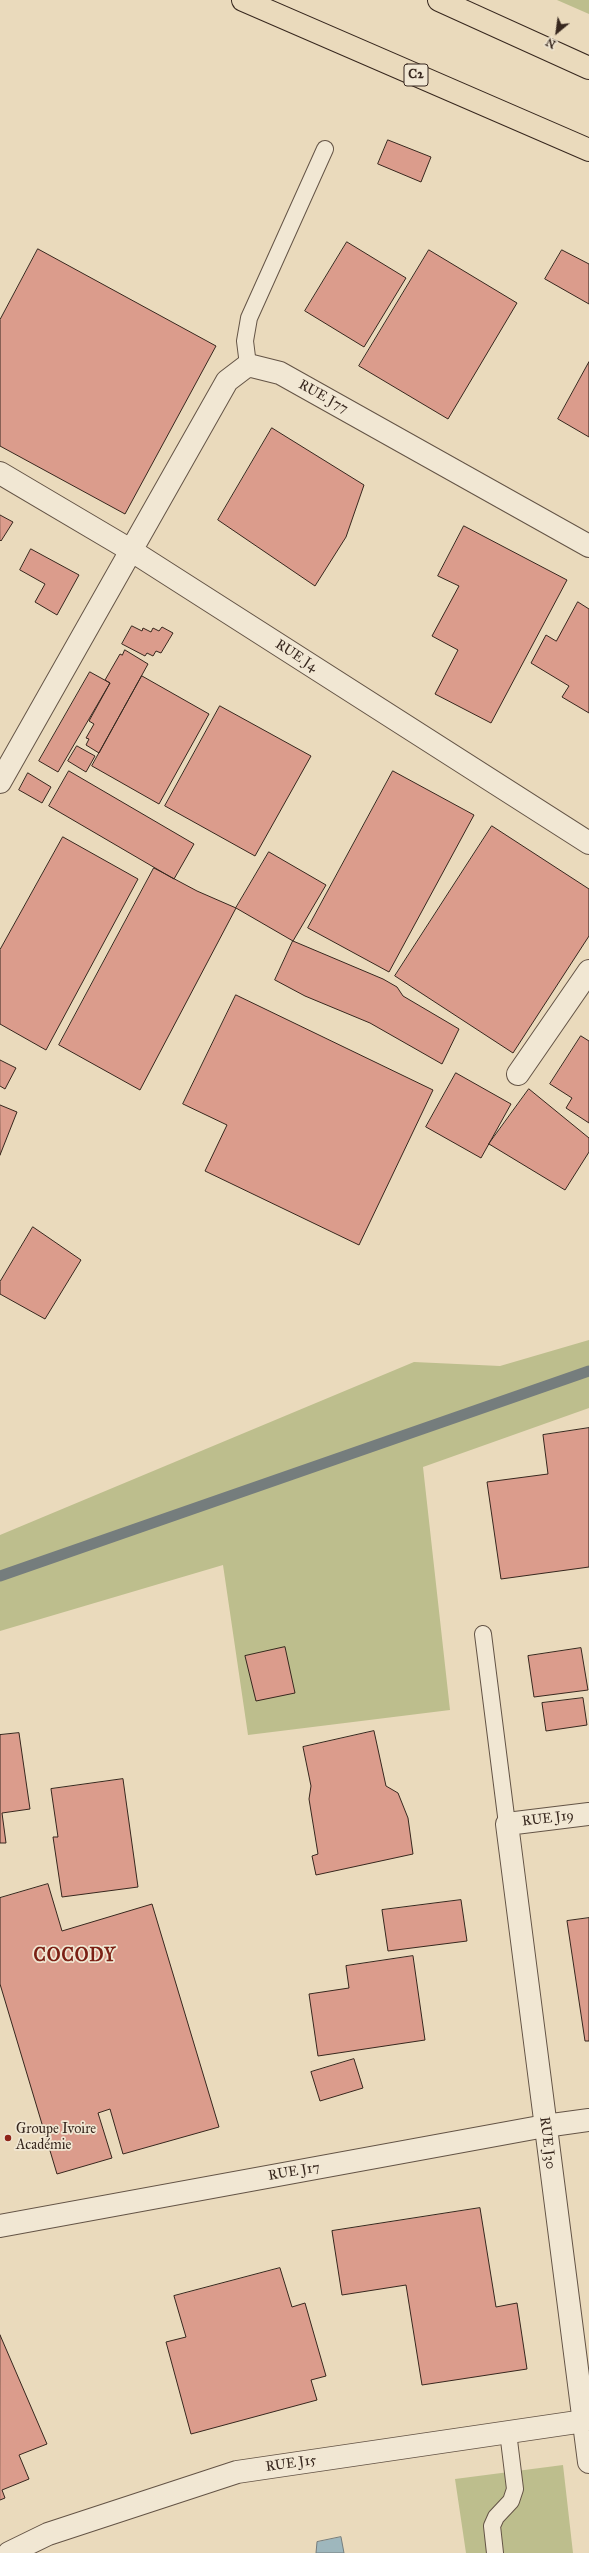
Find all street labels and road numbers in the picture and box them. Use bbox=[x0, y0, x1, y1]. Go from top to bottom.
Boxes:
road number: C2 bbox=[404, 64, 428, 86]
street label: RUE J77 bbox=[295, 377, 351, 417]
street label: RUE J4 bbox=[272, 636, 320, 676]
street label: RUE J19 bbox=[521, 1807, 575, 1831]
street label: RUE J30 bbox=[535, 2116, 559, 2170]
street label: RUE J17 bbox=[267, 2159, 321, 2185]
street label: RUE J15 bbox=[265, 2452, 317, 2476]

